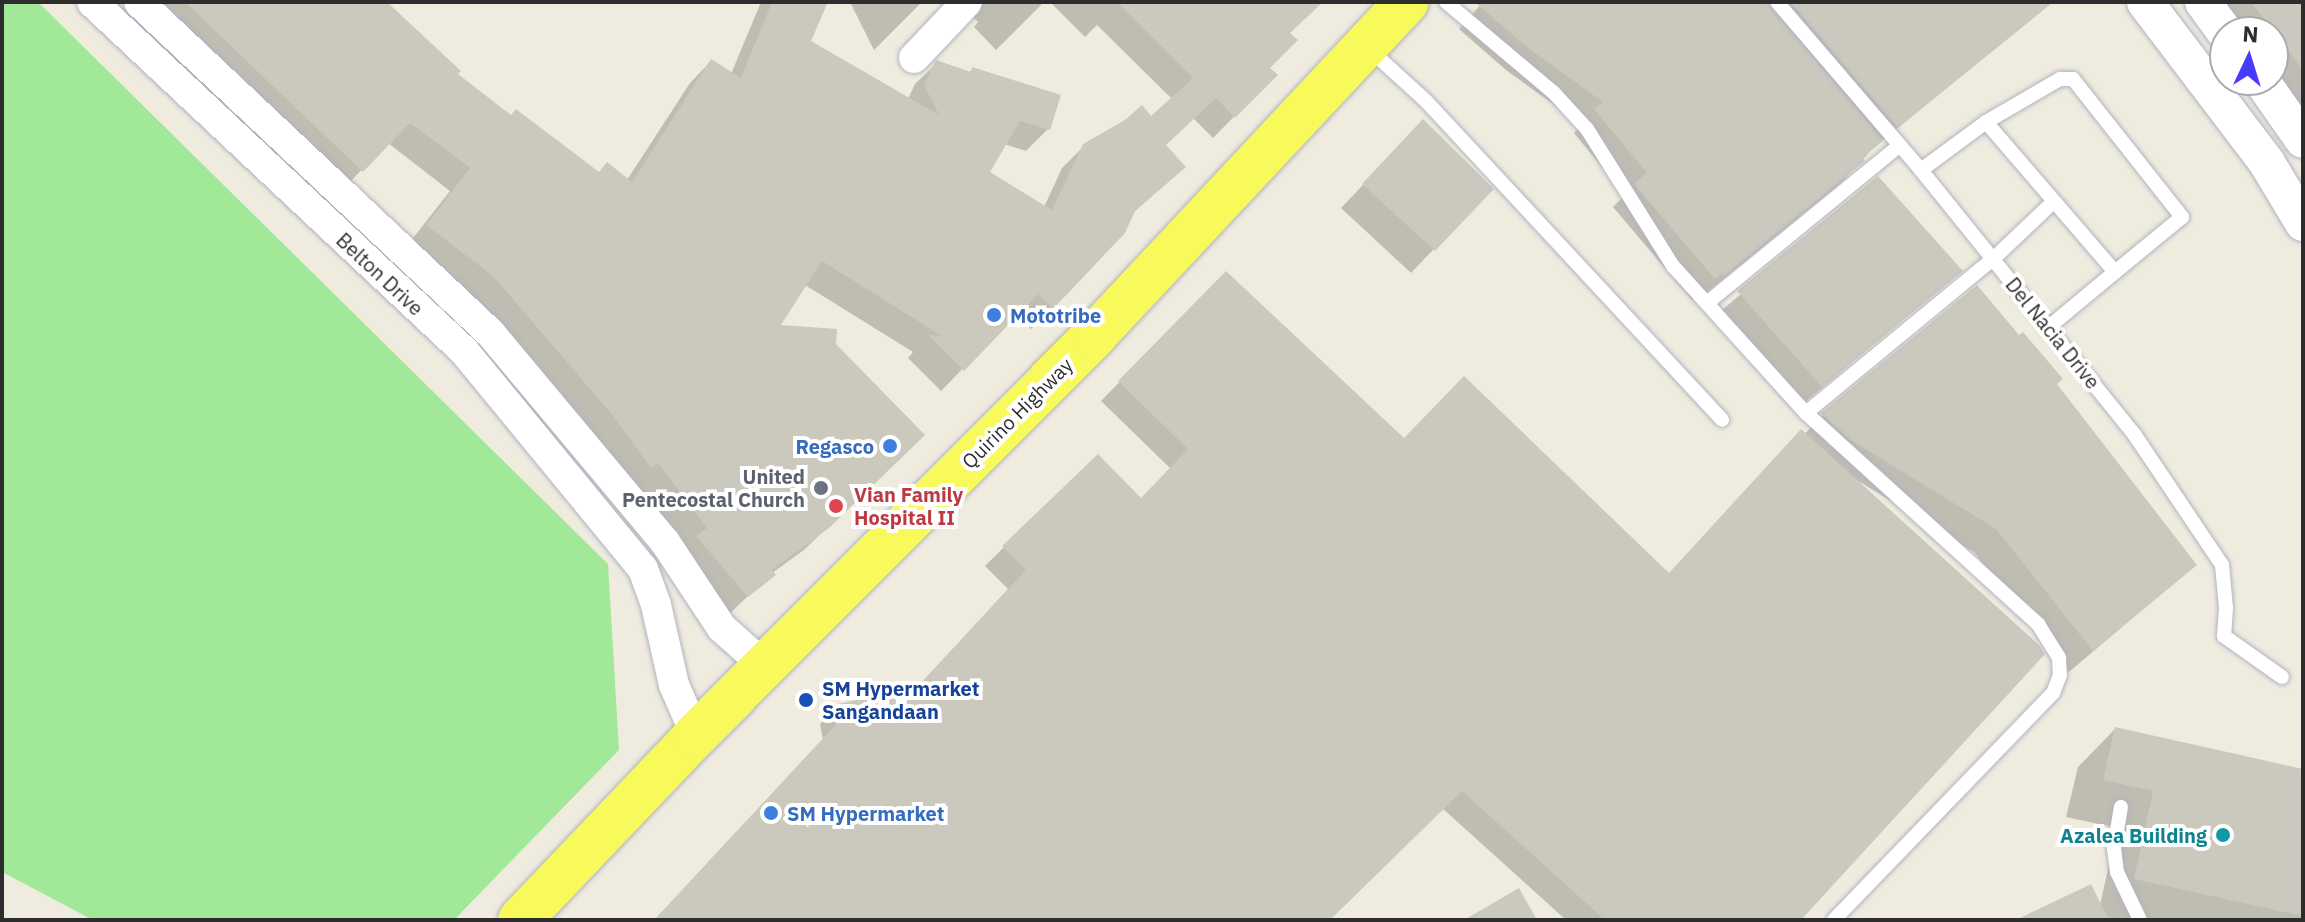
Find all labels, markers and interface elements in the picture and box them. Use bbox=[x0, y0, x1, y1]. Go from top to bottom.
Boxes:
north arrow bbox=[2209, 16, 2289, 96]
text: N bbox=[2242, 19, 2260, 49]
street label: Belton Drive bbox=[332, 228, 428, 320]
street label: Del Nacia Drive bbox=[2001, 273, 2105, 393]
place label: Mototribe bbox=[1010, 303, 1101, 327]
marker: Mototribe bbox=[985, 306, 1003, 324]
street label: Quirino Highway bbox=[957, 353, 1077, 473]
place label: Regasco bbox=[796, 434, 874, 458]
marker: Regasco bbox=[881, 437, 899, 455]
place label: United Pentecostal Church bbox=[622, 464, 805, 511]
marker: United Pentecostal Church bbox=[812, 479, 830, 497]
place label: Vian Family Hospital II bbox=[854, 482, 963, 529]
marker: Vian Family Hospital II bbox=[825, 495, 847, 517]
place label: SM Hypermarket Sangandaan bbox=[822, 676, 979, 723]
marker: SM Hypermarket Sangandaan bbox=[797, 691, 815, 709]
place label: SM Hypermarket bbox=[787, 801, 944, 825]
marker: SM Hypermarket bbox=[762, 804, 780, 822]
place label: Azalea Building bbox=[2060, 823, 2207, 847]
marker: Azalea Building bbox=[2214, 826, 2232, 844]

